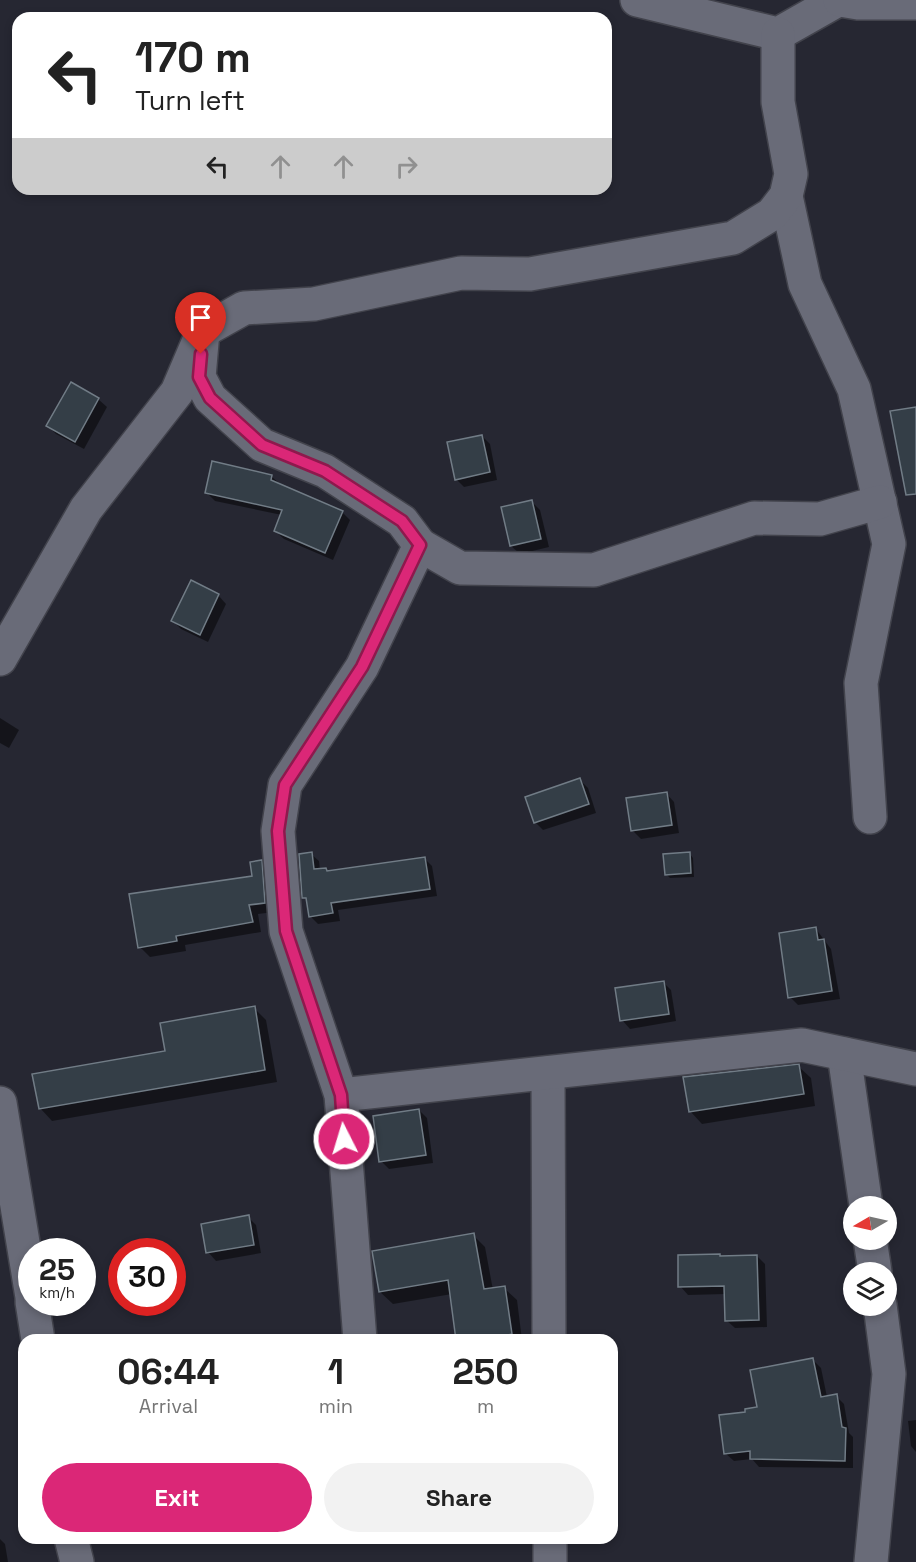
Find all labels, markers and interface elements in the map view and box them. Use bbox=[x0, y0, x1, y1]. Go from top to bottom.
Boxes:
text: 170 m bbox=[135, 31, 251, 84]
icon: left bbox=[36, 36, 114, 114]
text: Turn left bbox=[135, 83, 245, 118]
icon: left bbox=[201, 150, 234, 183]
icon: ahead bbox=[264, 150, 297, 183]
icon: ahead bbox=[327, 150, 360, 183]
icon: right bbox=[390, 150, 423, 183]
pin bbox=[175, 292, 226, 354]
icon: arrive bbox=[184, 301, 217, 334]
position arrow bbox=[312, 1107, 376, 1171]
north arrow bbox=[843, 1196, 897, 1250]
map controls bbox=[843, 1196, 897, 1316]
speed limit sign: 30 bbox=[108, 1238, 186, 1316]
text: 25 bbox=[39, 1250, 75, 1289]
button: layers bbox=[843, 1262, 897, 1316]
text: km/h bbox=[39, 1283, 75, 1302]
text: 06:44 bbox=[117, 1349, 219, 1395]
text: 1 bbox=[328, 1349, 344, 1395]
text: 250 bbox=[452, 1349, 519, 1395]
text: Arrival bbox=[139, 1393, 198, 1419]
text: min bbox=[319, 1393, 353, 1419]
text: m bbox=[477, 1393, 494, 1419]
button: Exit bbox=[42, 1463, 312, 1532]
button: Share bbox=[324, 1463, 594, 1532]

